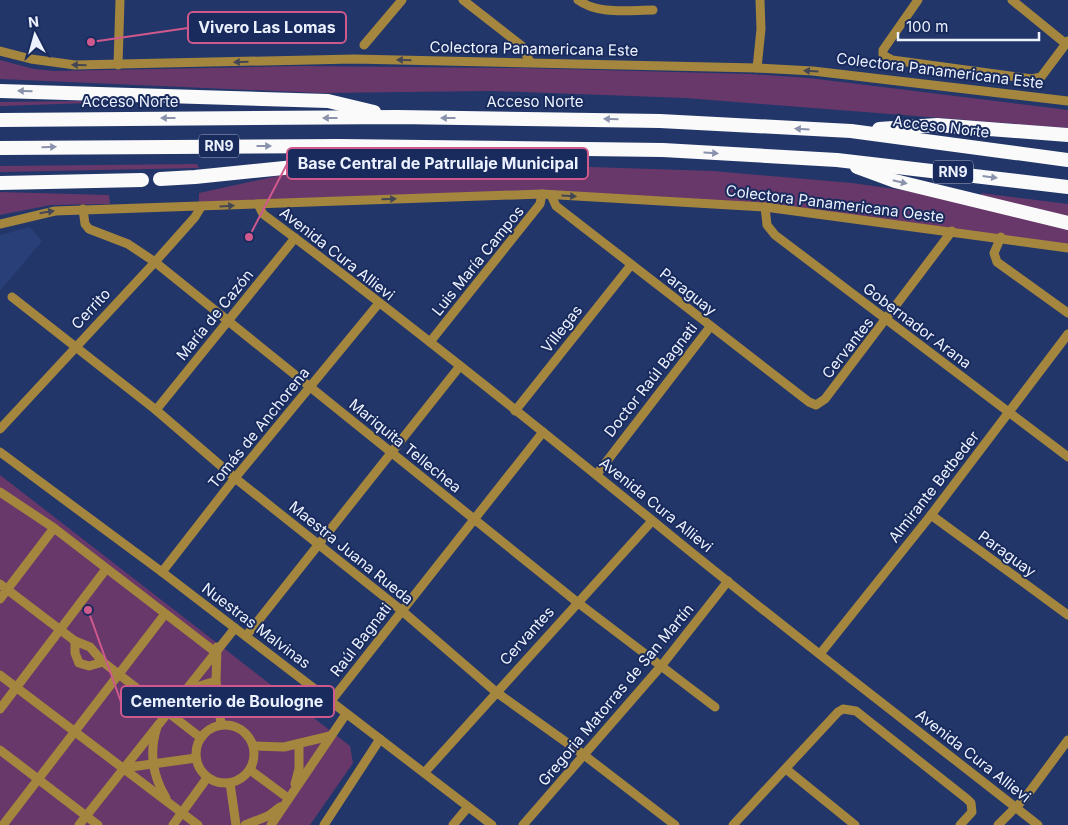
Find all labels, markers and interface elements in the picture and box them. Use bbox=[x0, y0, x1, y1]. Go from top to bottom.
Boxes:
north arrow bbox=[10, 10, 60, 60]
scale bar bbox=[898, 10, 1039, 42]
callout: Vivero Las Lomas bbox=[188, 12, 346, 43]
text: N bbox=[27, 13, 40, 31]
text: Vivero Las Lomas bbox=[198, 17, 336, 37]
text: 100 m bbox=[906, 17, 948, 36]
street label: Colectora Panamericana Este bbox=[429, 37, 639, 60]
street label: Colectora Panamericana Este bbox=[835, 48, 1045, 93]
one-way arrow bbox=[395, 56, 411, 64]
one-way arrow bbox=[233, 58, 249, 66]
one-way arrow bbox=[71, 61, 87, 69]
one-way arrow bbox=[803, 66, 819, 74]
one-way arrow bbox=[17, 87, 33, 95]
street label: Acceso Norte bbox=[81, 92, 179, 111]
street label: Acceso Norte bbox=[486, 92, 584, 111]
street label: Acceso Norte bbox=[892, 111, 990, 142]
one-way arrow bbox=[160, 114, 176, 122]
one-way arrow bbox=[322, 114, 338, 122]
one-way arrow bbox=[440, 114, 456, 122]
one-way arrow bbox=[603, 115, 619, 123]
one-way arrow bbox=[794, 124, 810, 132]
road number: RN9 bbox=[199, 134, 239, 158]
one-way arrow bbox=[256, 142, 272, 150]
one-way arrow bbox=[41, 143, 57, 151]
callout: Base Central de Patrullaje Municipal bbox=[287, 148, 588, 179]
one-way arrow bbox=[704, 149, 720, 157]
text: Base Central de Patrullaje Municipal bbox=[298, 153, 578, 173]
road number: RN9 bbox=[933, 160, 973, 183]
one-way arrow bbox=[982, 173, 998, 181]
one-way arrow bbox=[892, 178, 907, 186]
street label: Colectora Panamericana Oeste bbox=[725, 181, 945, 226]
one-way arrow bbox=[562, 192, 578, 200]
one-way arrow bbox=[382, 195, 398, 203]
one-way arrow bbox=[219, 201, 235, 209]
street label: Luis María Campos bbox=[427, 202, 528, 319]
street label: Avenida Cura Allievi bbox=[276, 203, 398, 304]
one-way arrow bbox=[40, 208, 56, 216]
street label: Paraguay bbox=[656, 264, 721, 320]
street label: María de Cazón bbox=[172, 265, 257, 364]
street label: Gobernador Arana bbox=[859, 279, 975, 373]
street label: Cerrito bbox=[67, 284, 114, 333]
street label: Villegas bbox=[537, 301, 586, 356]
street label: Cervantes bbox=[818, 313, 878, 382]
street label: Doctor Raúl Bagnati bbox=[600, 319, 701, 441]
street label: Tomás de Anchorena bbox=[204, 363, 313, 492]
street label: Mariquita Tellechea bbox=[345, 395, 465, 497]
street label: Almirante Betbeder bbox=[884, 427, 983, 546]
street label: Avenida Cura Allievi bbox=[596, 453, 717, 556]
street label: Maestra Juana Rueda bbox=[285, 497, 417, 608]
street label: Paraguay bbox=[975, 526, 1040, 581]
street label: Nuestras Malvinas bbox=[198, 579, 314, 673]
street label: Raúl Bagnati bbox=[326, 599, 395, 680]
street label: Gregoria Matorras de San Martín bbox=[534, 600, 697, 790]
street label: Cervantes bbox=[495, 602, 558, 669]
callout: Cementerio de Boulogne bbox=[121, 686, 334, 717]
text: Cementerio de Boulogne bbox=[131, 691, 323, 711]
street label: Avenida Cura Allievi bbox=[912, 705, 1034, 806]

